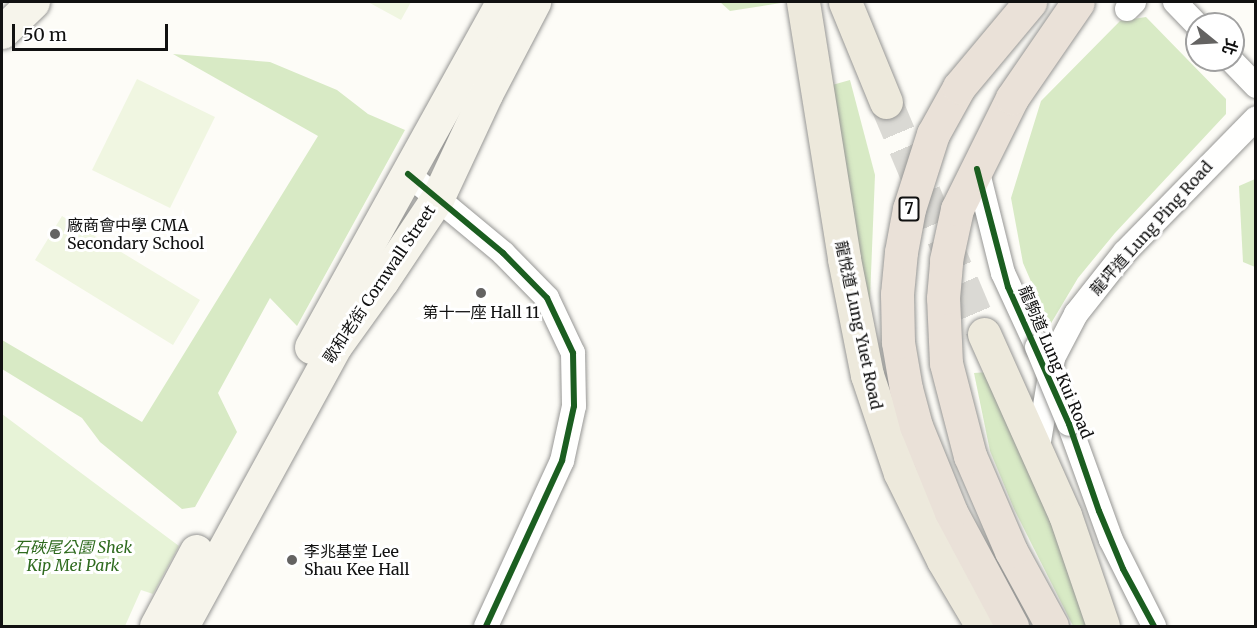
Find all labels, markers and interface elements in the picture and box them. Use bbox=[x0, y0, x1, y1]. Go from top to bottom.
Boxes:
scale bar bbox=[15, 12, 171, 50]
north arrow bbox=[1185, 12, 1245, 72]
text: 50 m bbox=[23, 23, 67, 46]
text: 北 bbox=[1218, 36, 1242, 58]
street label: 龍坪道 Lung Ping Road bbox=[1086, 157, 1216, 299]
road number: 7 bbox=[898, 197, 920, 221]
street label: 歌和老街 Cornwall Street bbox=[319, 201, 439, 367]
place label: 廠商會中學 CMA Secondary School bbox=[67, 215, 204, 253]
marker: 廠商會中學 CMA Secondary School bbox=[48, 227, 62, 241]
street label: 龍悅道 Lung Yuet Road bbox=[832, 239, 886, 411]
street label: 龍駒道 Lung Kui Road bbox=[1015, 283, 1097, 441]
marker: 第十一座 Hall 11 bbox=[474, 286, 488, 300]
place label: 第十一座 Hall 11 bbox=[423, 302, 539, 322]
park label: 石硤尾公園 Shek Kip Mei Park bbox=[14, 537, 132, 575]
place label: 李兆基堂 Lee Shau Kee Hall bbox=[304, 541, 410, 579]
marker: 李兆基堂 Lee Shau Kee Hall bbox=[285, 553, 299, 567]

